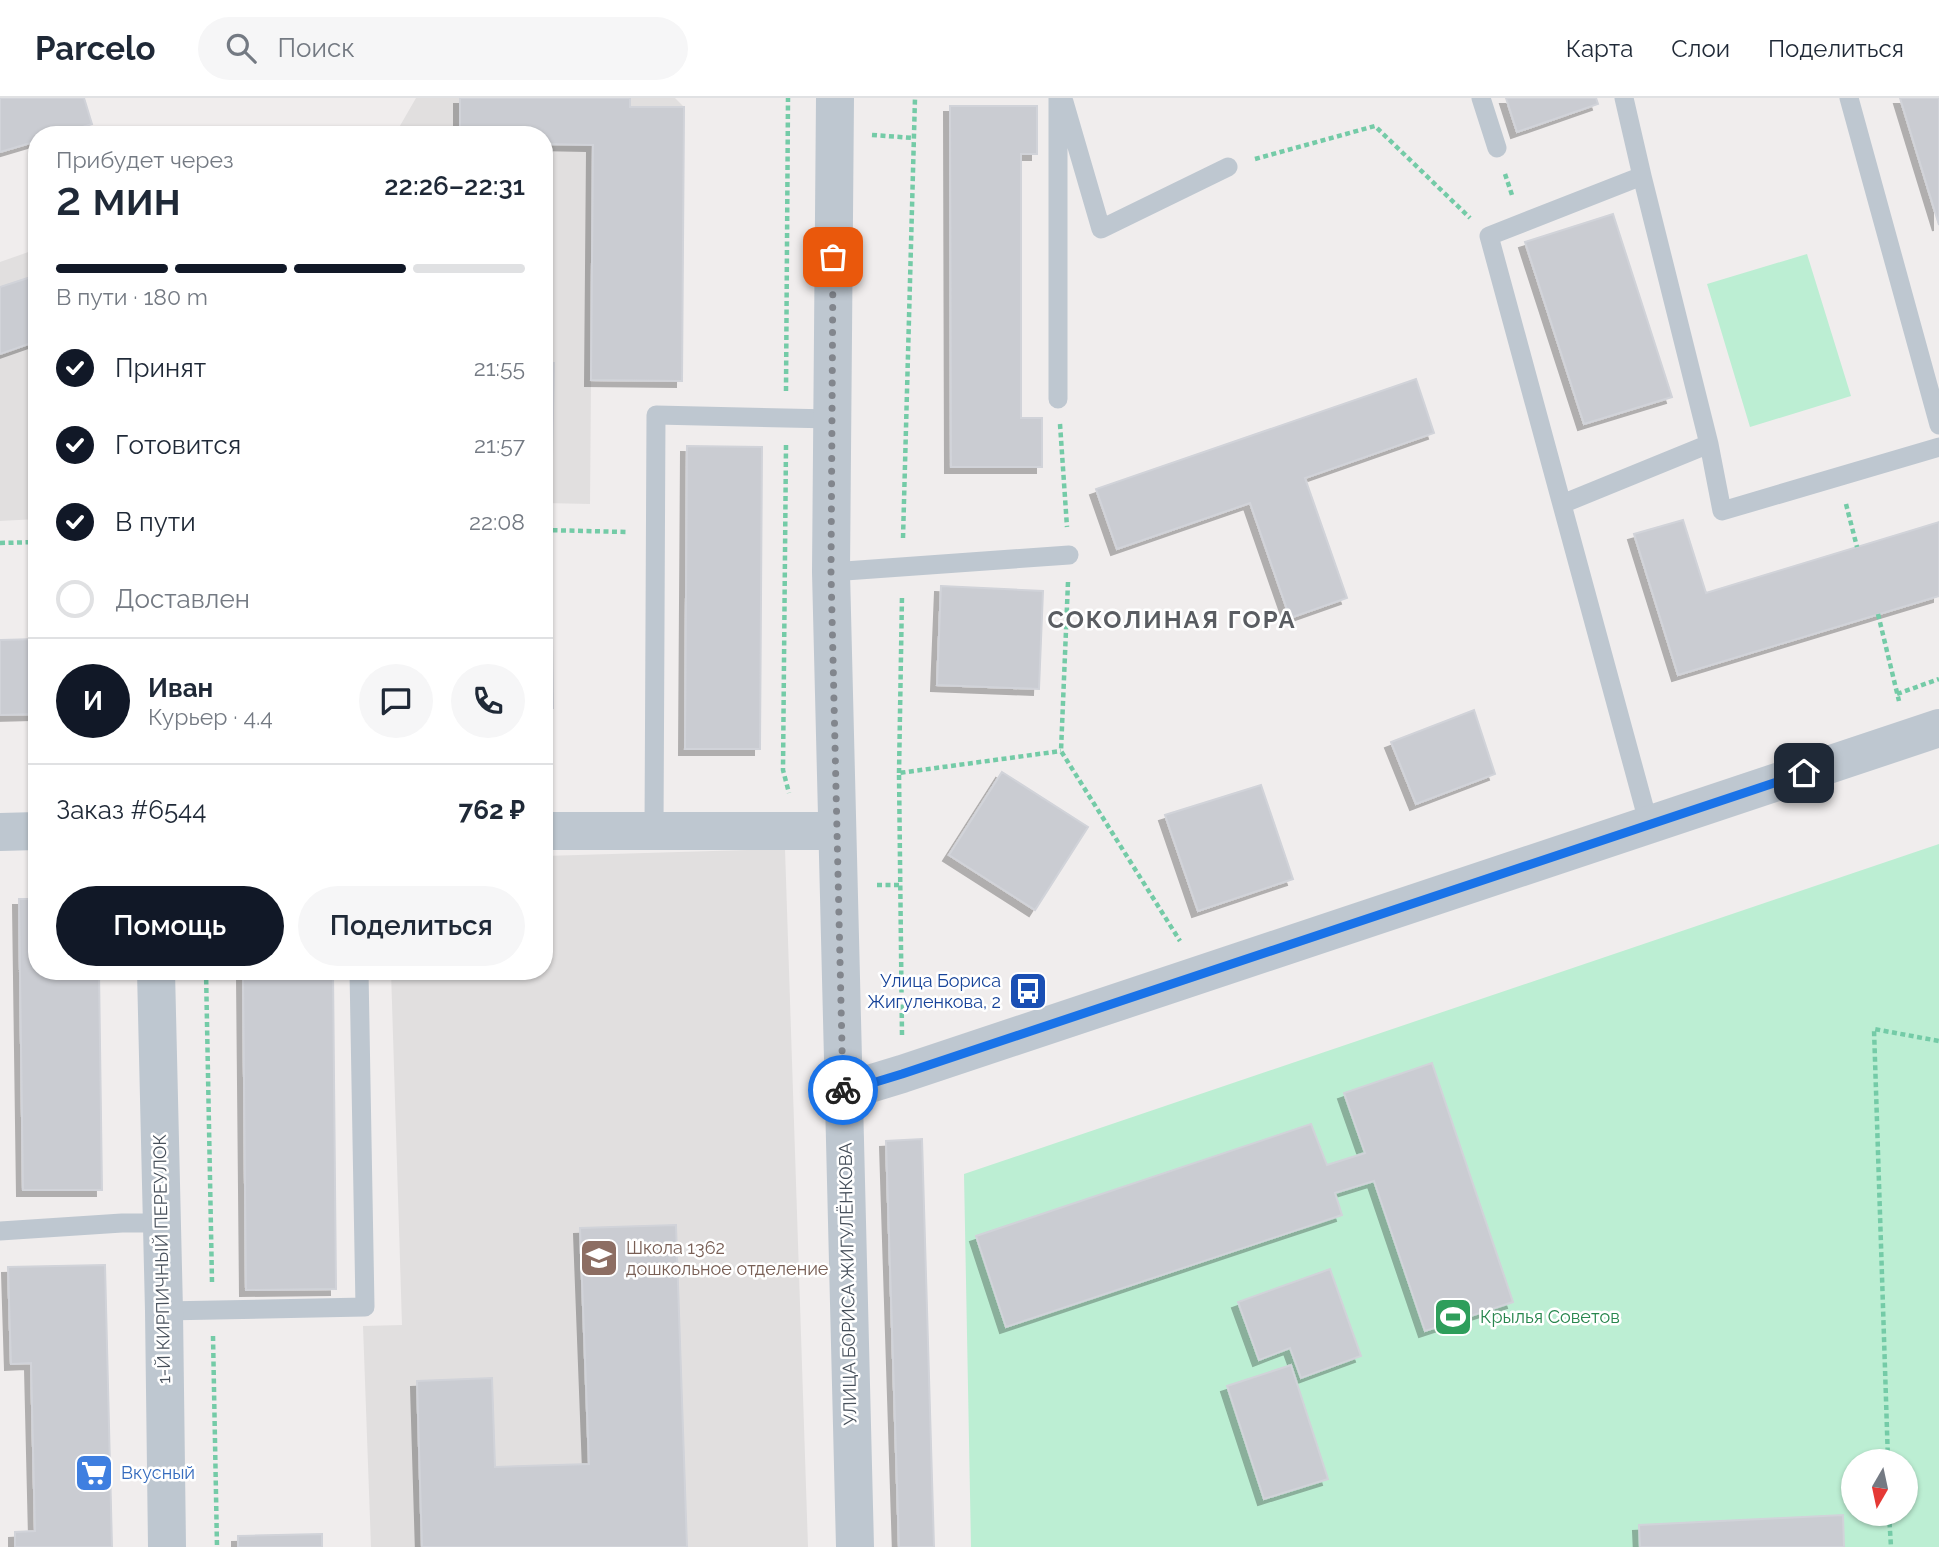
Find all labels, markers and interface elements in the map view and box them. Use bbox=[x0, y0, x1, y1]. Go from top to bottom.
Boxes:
search box bbox=[198, 17, 688, 80]
text: Parcelo bbox=[35, 29, 156, 68]
icon: search bbox=[222, 29, 260, 67]
text: Поиск bbox=[278, 33, 355, 63]
text: Карта bbox=[1566, 34, 1633, 63]
text: Слои bbox=[1671, 34, 1730, 63]
text: Поделиться bbox=[1768, 34, 1904, 63]
text: Прибудет через bbox=[56, 146, 234, 173]
text: 22:26–22:31 bbox=[384, 171, 525, 201]
text: 2 мин bbox=[56, 172, 181, 226]
pin bbox=[803, 227, 863, 287]
icon: bag bbox=[814, 238, 852, 276]
text: В пути · 180 m bbox=[56, 283, 208, 310]
icon: check bbox=[56, 349, 94, 387]
text: Принят bbox=[115, 353, 206, 383]
text: 21:55 bbox=[474, 354, 525, 381]
icon: check bbox=[56, 426, 94, 464]
text: Готовится bbox=[115, 430, 241, 460]
text: 21:57 bbox=[474, 431, 525, 458]
icon: check bbox=[56, 503, 94, 541]
text: В пути bbox=[115, 507, 196, 537]
text: 22:08 bbox=[469, 508, 525, 535]
text: Доставлен bbox=[115, 584, 250, 614]
district label: СОКОЛИНАЯ ГОРА bbox=[1047, 605, 1297, 634]
button: chat bbox=[359, 664, 433, 738]
button: phone bbox=[451, 664, 525, 738]
text: Иван bbox=[148, 673, 213, 703]
text: И bbox=[83, 686, 103, 716]
text: Курьер · 4.4 bbox=[148, 703, 273, 730]
pin bbox=[1774, 743, 1834, 803]
icon: home bbox=[1785, 754, 1823, 792]
text: Заказ #6544 bbox=[56, 795, 207, 825]
text: 762 ₽ bbox=[459, 795, 525, 825]
button: Помощь bbox=[56, 886, 284, 966]
button: Поделиться bbox=[298, 886, 525, 966]
place label: Улица Бориса Жигуленкова, 2 bbox=[867, 970, 1001, 1012]
bus stop icon: Улица Бориса Жигуленкова, 2 bbox=[1007, 970, 1049, 1012]
courier bbox=[808, 1055, 878, 1125]
icon: bike bbox=[824, 1071, 862, 1109]
street label: 1-Й КИРПИЧНЫЙ ПЕРЕУЛОК bbox=[149, 1134, 174, 1384]
street label: УЛИЦА БОРИСА ЖИГУЛЁНКОВА bbox=[835, 1142, 860, 1426]
school or university icon: Школа 1362 дошкольное отделение bbox=[578, 1237, 620, 1279]
place label: Школа 1362 дошкольное отделение bbox=[626, 1237, 829, 1279]
sports icon: Крылья Советов bbox=[1432, 1296, 1474, 1338]
place label: Крылья Советов bbox=[1480, 1306, 1620, 1327]
north arrow bbox=[1841, 1449, 1918, 1526]
map controls bbox=[1841, 1449, 1918, 1526]
supermarket icon: Вкусный bbox=[73, 1452, 115, 1494]
place label: Вкусный bbox=[121, 1462, 195, 1483]

